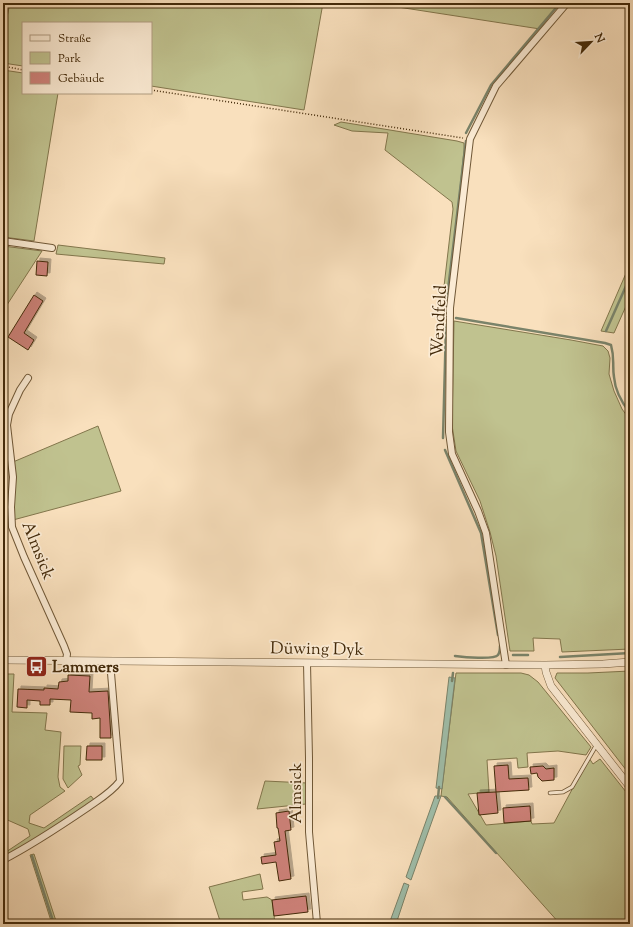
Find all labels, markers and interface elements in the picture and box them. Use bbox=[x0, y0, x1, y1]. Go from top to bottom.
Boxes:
legend bbox=[22, 22, 152, 94]
north arrow bbox=[571, 22, 611, 62]
text: Straße bbox=[58, 30, 92, 48]
text: N bbox=[590, 30, 608, 46]
text: Park bbox=[58, 50, 81, 68]
text: Gebäude bbox=[58, 70, 105, 88]
street label: Wendfeld bbox=[426, 284, 454, 358]
street label: Almsick bbox=[15, 518, 60, 583]
street label: Düwing Dyk bbox=[270, 637, 364, 663]
bus stop icon: Lammers bbox=[24, 653, 50, 679]
place label: Lammers bbox=[52, 656, 119, 680]
street label: Almsick bbox=[285, 763, 309, 823]

